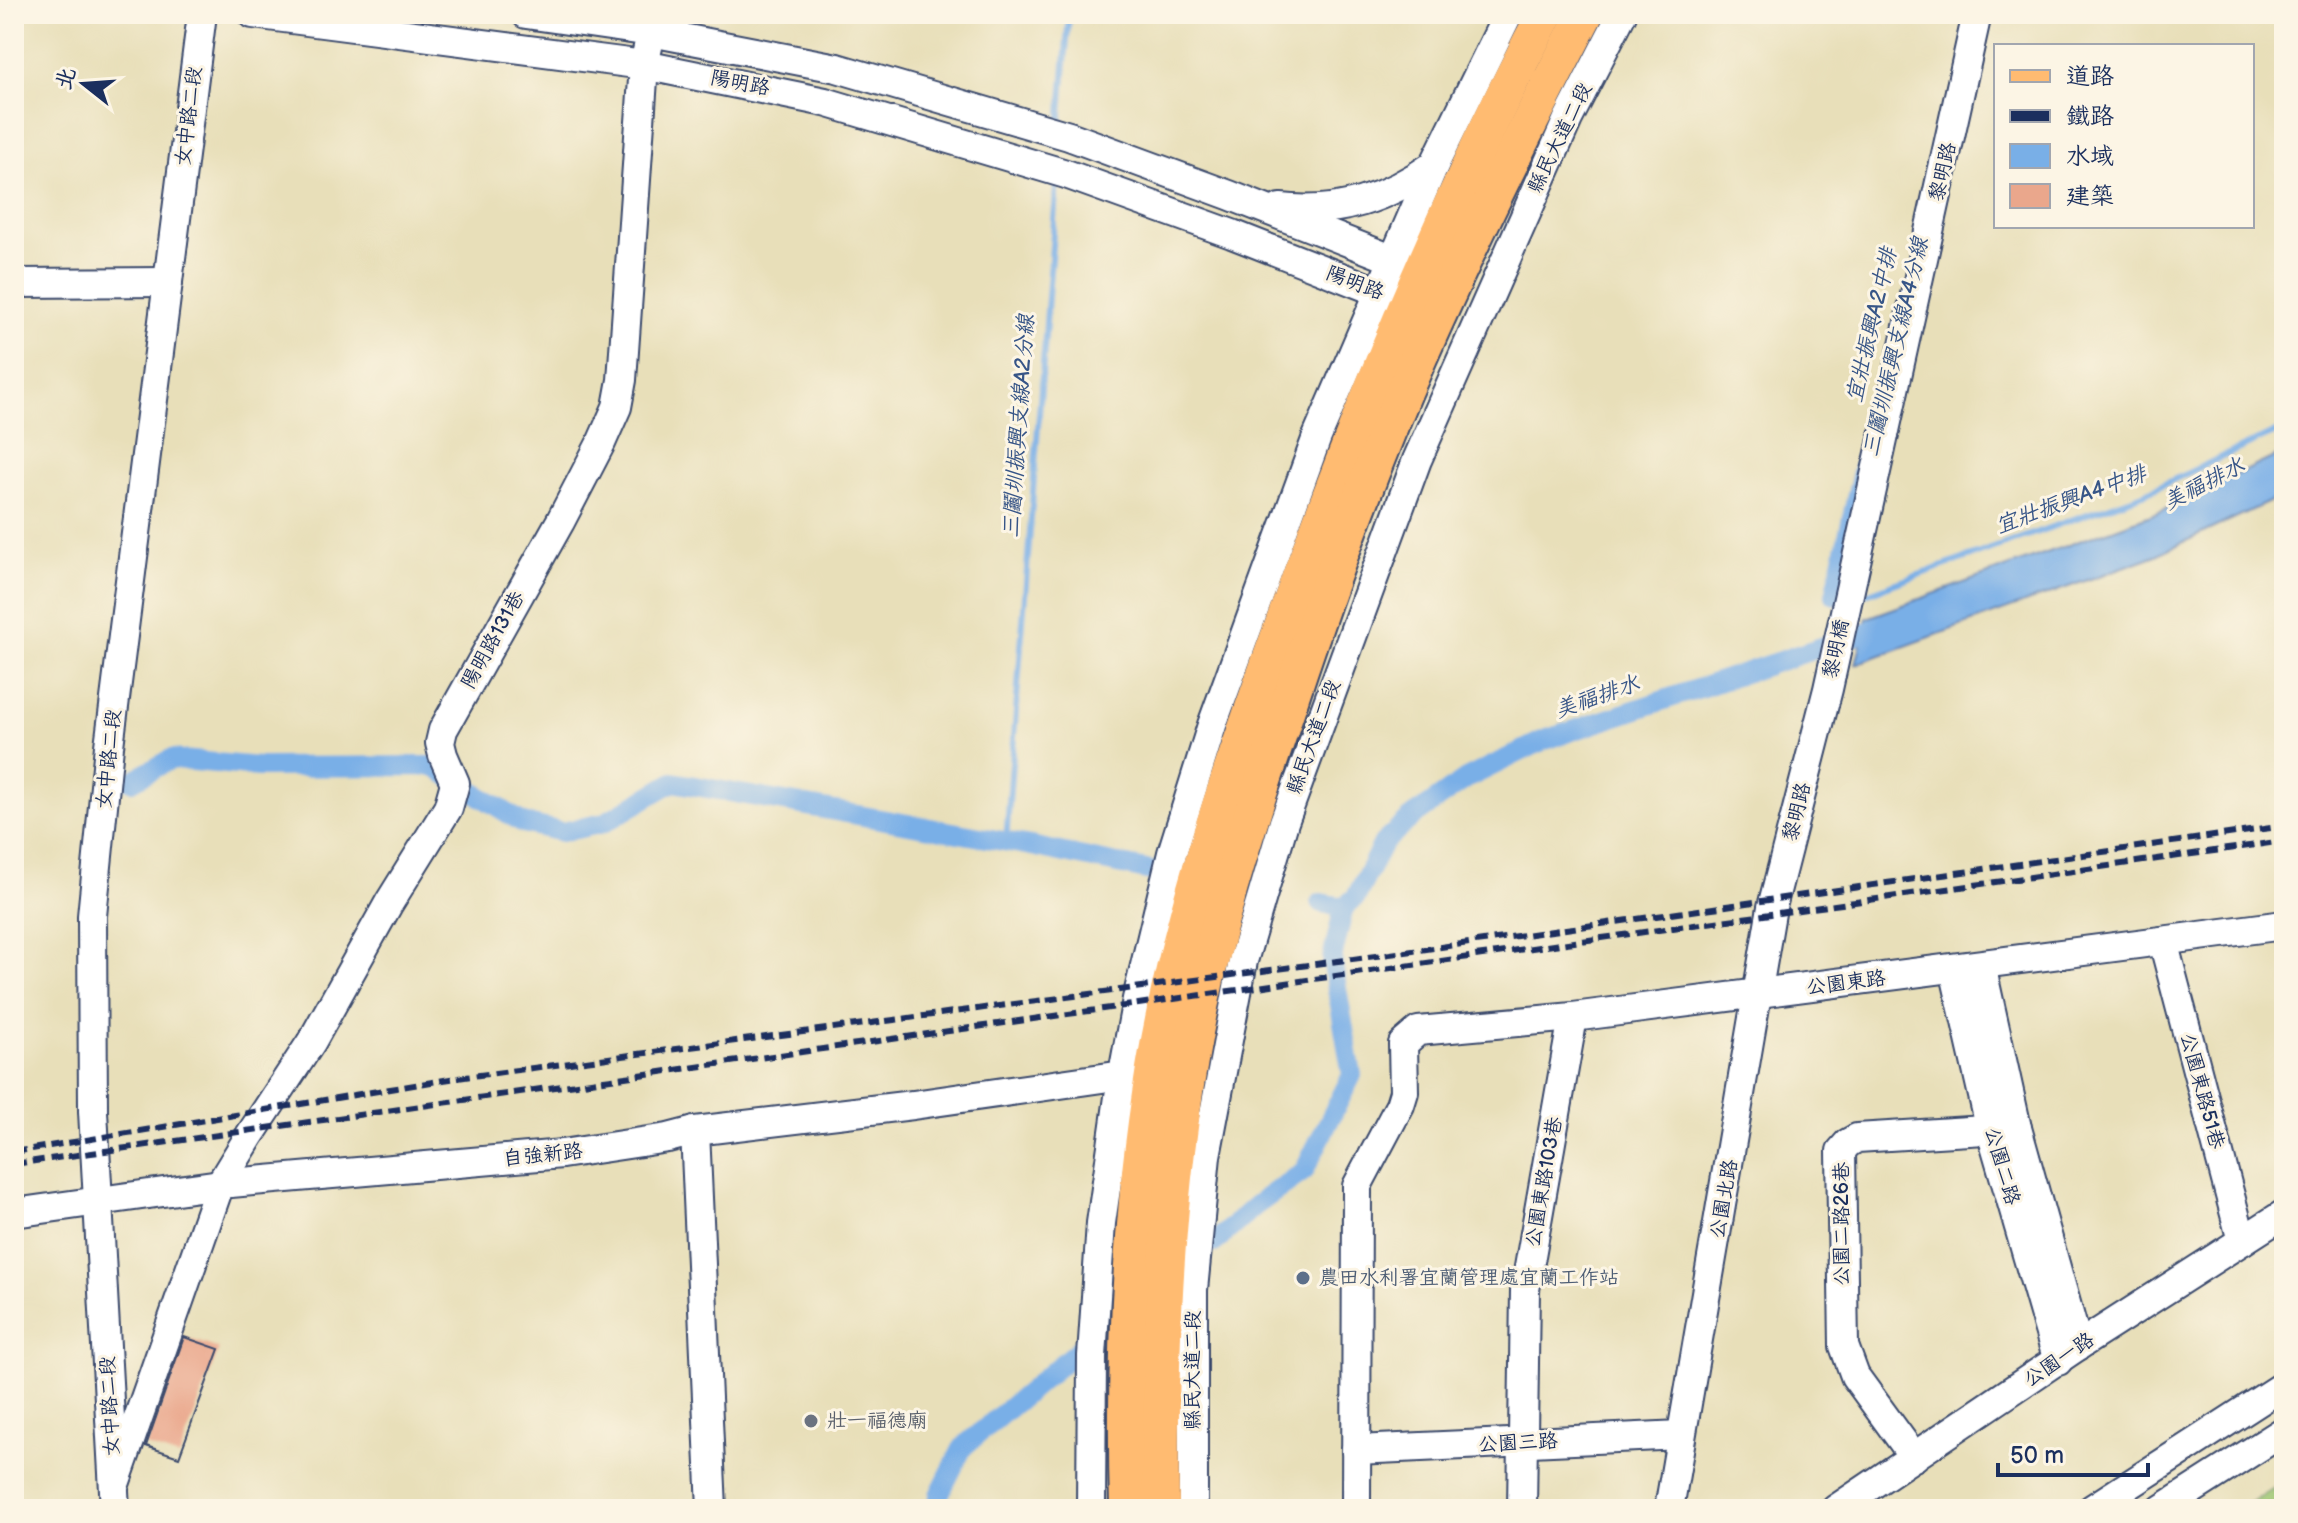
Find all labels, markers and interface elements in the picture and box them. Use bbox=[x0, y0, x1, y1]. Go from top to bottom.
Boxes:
north arrow bbox=[44, 44, 124, 124]
legend bbox=[1994, 44, 2254, 228]
text: 道路 bbox=[2066, 62, 2114, 91]
text: 北 bbox=[50, 64, 82, 93]
street label: 女中路二段 bbox=[171, 65, 207, 167]
street label: 陽明路 bbox=[708, 65, 773, 101]
street label: 縣民大道二段 bbox=[1523, 79, 1597, 197]
text: 鐵路 bbox=[2066, 102, 2114, 131]
street label: 黎明路 bbox=[1925, 139, 1962, 204]
text: 水域 bbox=[2066, 142, 2114, 171]
text: 建築 bbox=[2066, 182, 2114, 211]
water label: 三鬮圳振興支線A4分線 bbox=[1858, 234, 1935, 459]
water label: 宜壯振興A2中排 bbox=[1841, 243, 1903, 405]
street label: 陽明路 bbox=[1323, 261, 1388, 305]
water label: 三鬮圳振興支線A2分線 bbox=[998, 312, 1040, 539]
water label: 美福排水 bbox=[2159, 452, 2250, 516]
water label: 宜壯振興A4中排 bbox=[1992, 460, 2152, 540]
street label: 陽明路131巷 bbox=[456, 586, 530, 693]
street label: 黎明橋 bbox=[1818, 617, 1854, 681]
water label: 美福排水 bbox=[1551, 670, 1644, 724]
street label: 縣民大道二段 bbox=[1282, 677, 1346, 797]
street label: 女中路二段 bbox=[92, 708, 126, 810]
street label: 黎明路 bbox=[1778, 779, 1816, 844]
street label: 公園東路 bbox=[1805, 966, 1888, 1000]
street label: 公園東路51巷 bbox=[2175, 1030, 2229, 1153]
street label: 公園東路103巷 bbox=[1521, 1114, 1567, 1249]
street label: 公園二路 bbox=[1979, 1124, 2025, 1209]
street label: 自強新路 bbox=[502, 1139, 585, 1171]
street label: 公園北路 bbox=[1705, 1157, 1743, 1240]
street label: 公園二路26巷 bbox=[1830, 1161, 1854, 1286]
place label: 農田水利署宜蘭管理處宜蘭工作站 bbox=[1319, 1266, 1619, 1290]
marker: 農田水利署宜蘭管理處宜蘭工作站 bbox=[1294, 1269, 1312, 1287]
street label: 縣民大道二段 bbox=[1181, 1310, 1205, 1430]
street label: 公園一路 bbox=[2019, 1327, 2100, 1392]
street label: 女中路二段 bbox=[95, 1355, 125, 1457]
place label: 壯一福德廟 bbox=[827, 1409, 927, 1433]
marker: 壯一福德廟 bbox=[802, 1412, 820, 1430]
scale bar bbox=[1998, 1427, 2148, 1477]
street label: 公園三路 bbox=[1477, 1429, 1560, 1457]
text: 50 m bbox=[2010, 1441, 2064, 1470]

